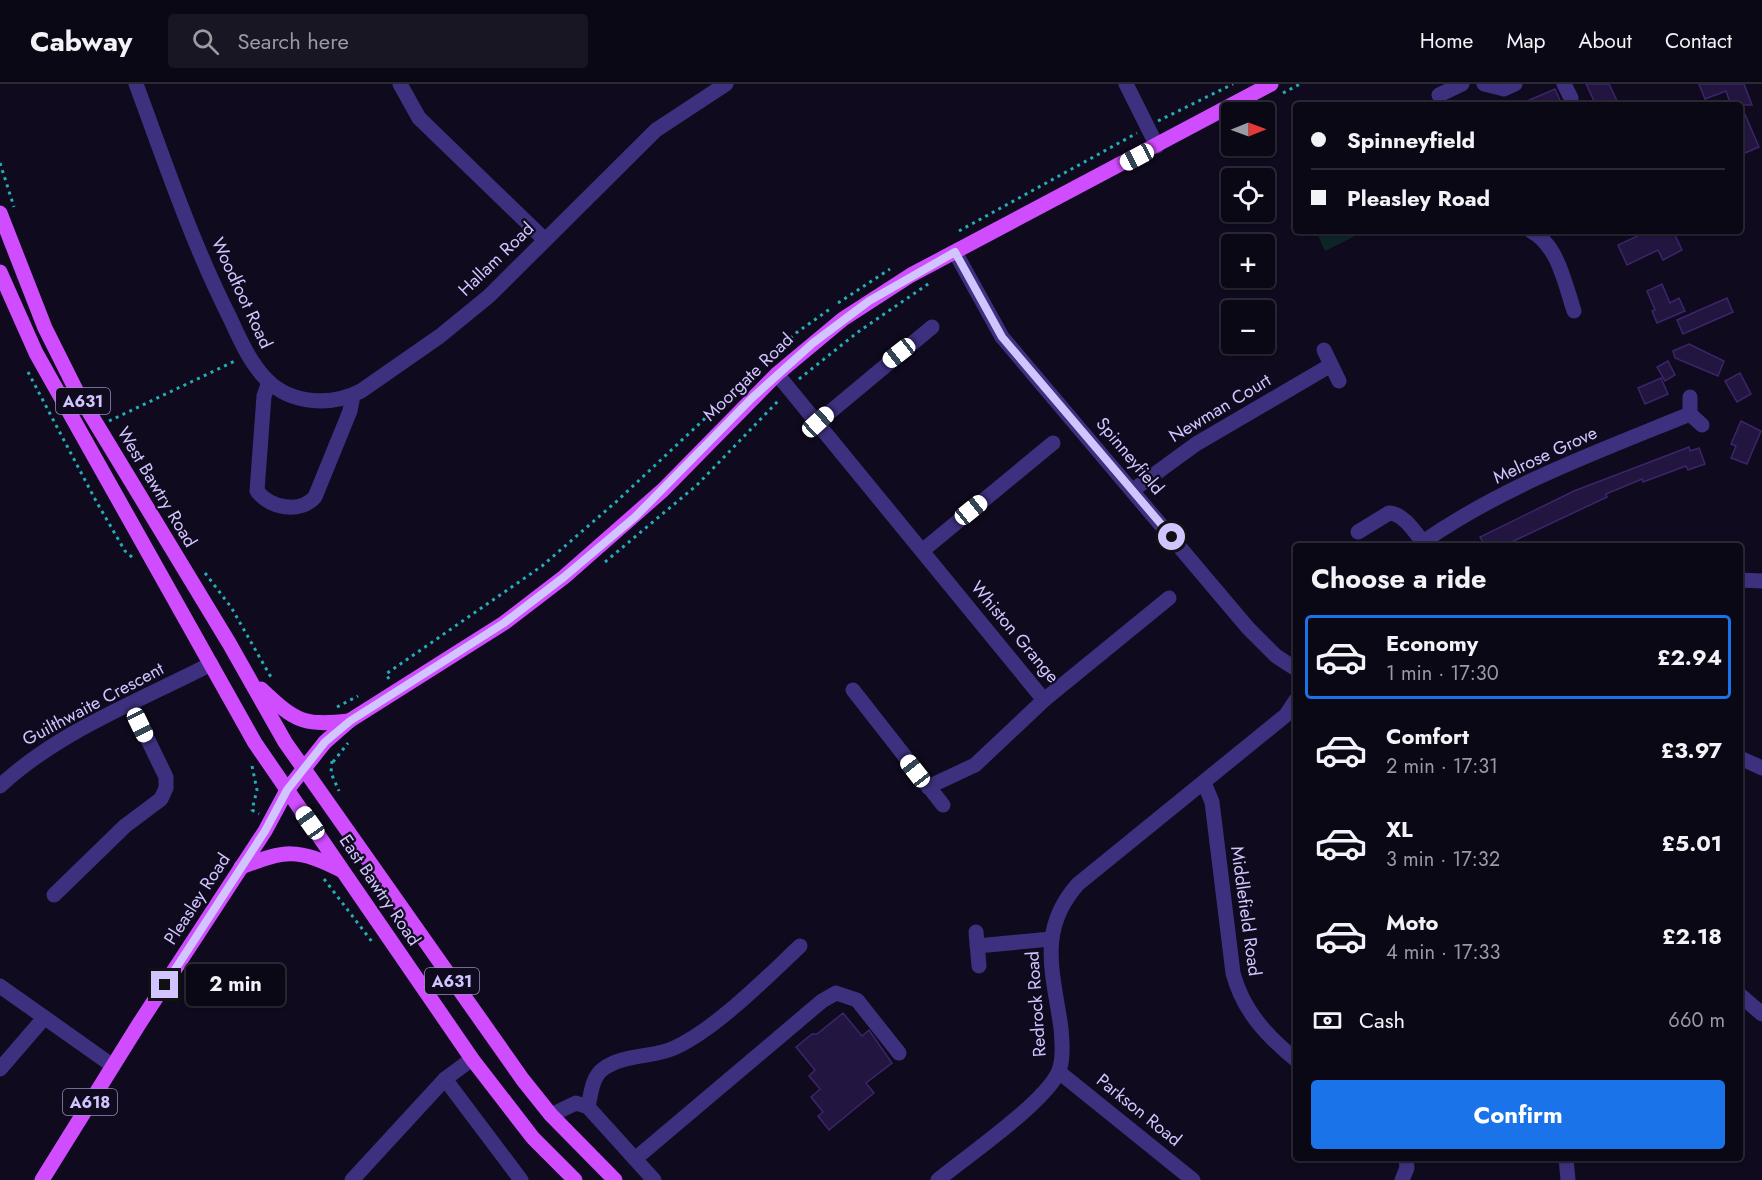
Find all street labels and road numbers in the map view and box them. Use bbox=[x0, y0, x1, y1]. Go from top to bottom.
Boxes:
street label: Hallam Road bbox=[452, 216, 540, 302]
street label: Woodfoot Road bbox=[205, 233, 279, 353]
street label: Moorgate Road bbox=[697, 327, 799, 427]
street label: Newman Court bbox=[1164, 367, 1276, 449]
road number: A631 bbox=[56, 388, 110, 414]
street label: Spinneyfield bbox=[1090, 412, 1170, 500]
street label: Melrose Grove bbox=[1489, 420, 1601, 490]
street label: West Bawtry Road bbox=[111, 422, 203, 552]
street label: Whiston Grange bbox=[965, 575, 1065, 689]
street label: Guilthwaite Crescent bbox=[18, 655, 169, 752]
street label: East Bawtry Road bbox=[333, 829, 427, 951]
street label: Middlefield Road bbox=[1224, 844, 1268, 978]
street label: Pleasley Road bbox=[158, 848, 236, 950]
street label: Redrock Road bbox=[1019, 950, 1053, 1058]
road number: A631 bbox=[425, 968, 479, 994]
street label: Parkson Road bbox=[1091, 1068, 1187, 1152]
road number: A618 bbox=[63, 1089, 117, 1115]

